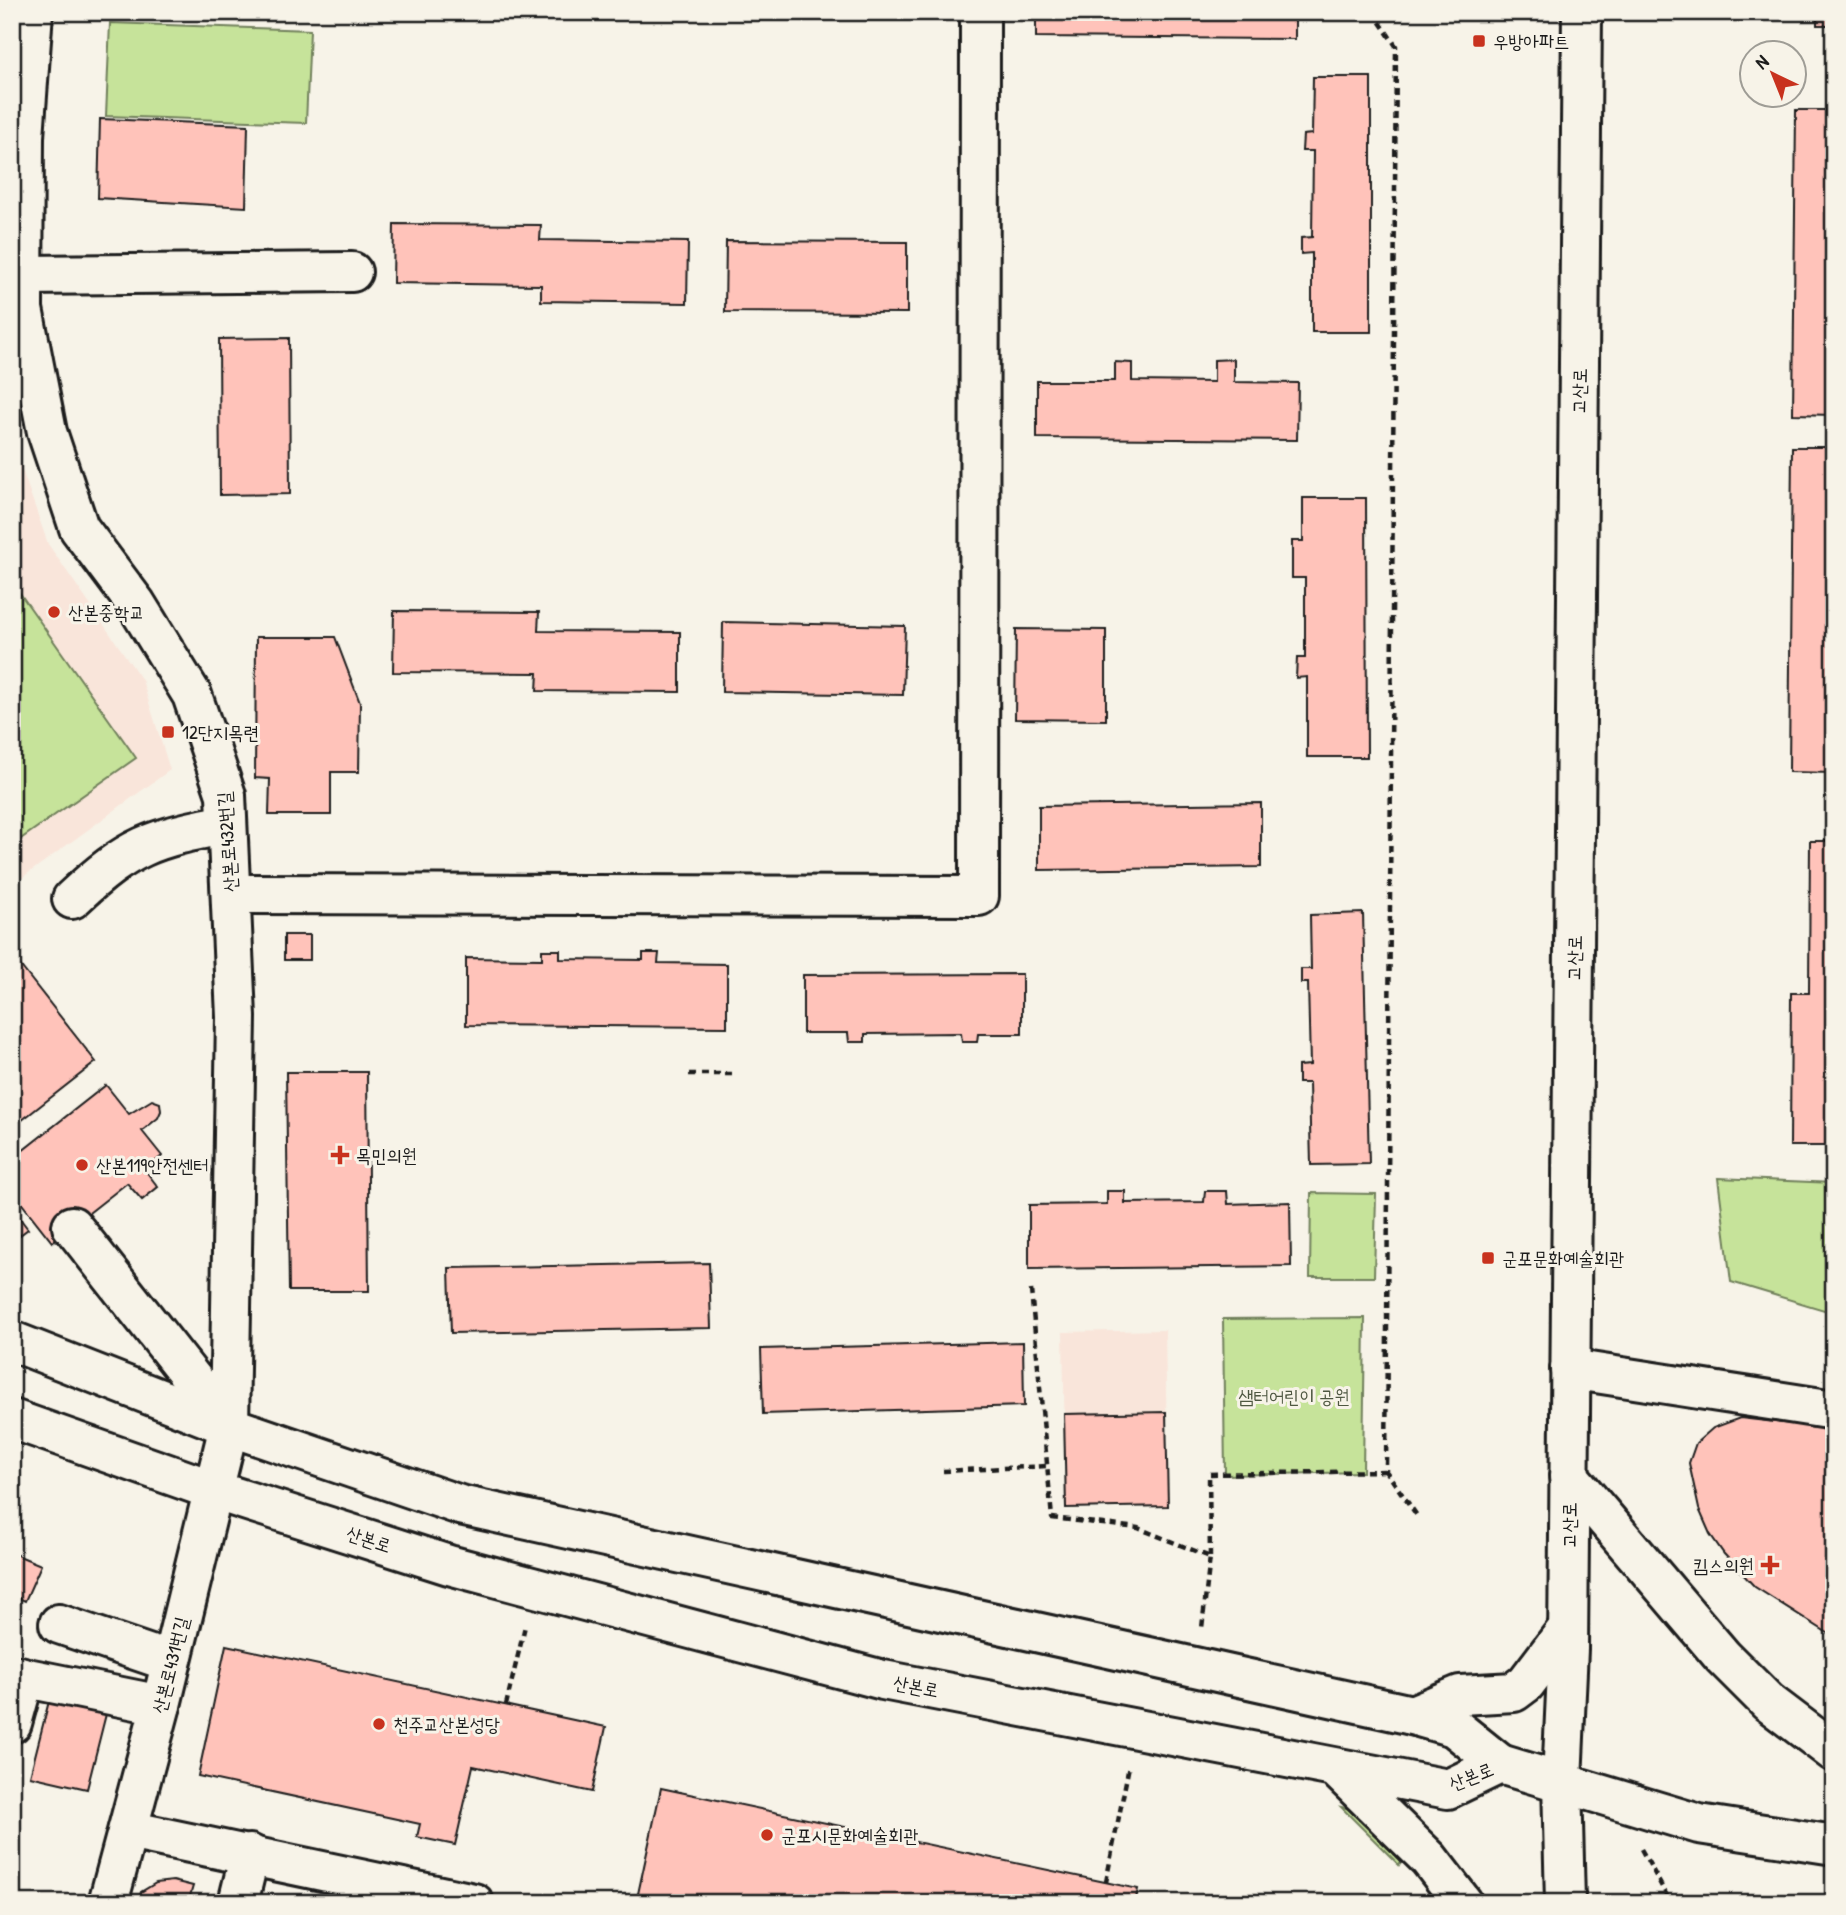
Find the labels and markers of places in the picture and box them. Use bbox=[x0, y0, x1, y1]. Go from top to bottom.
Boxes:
place label: 우방아파트 bbox=[1493, 28, 1569, 54]
marker: 우방아파트 bbox=[1471, 33, 1487, 49]
place label: 산본중학교 bbox=[68, 599, 144, 625]
marker: 산본중학교 bbox=[46, 604, 62, 620]
place label: 12단지목련 bbox=[182, 719, 259, 745]
marker: 12단지목련 bbox=[160, 724, 176, 740]
place label: 목민의원 bbox=[356, 1142, 417, 1168]
marker: 목민의원 bbox=[330, 1145, 350, 1165]
place label: 산본119안전센터 bbox=[96, 1152, 209, 1178]
marker: 산본119안전센터 bbox=[74, 1157, 90, 1173]
place label: 군포문화예술회관 bbox=[1502, 1245, 1624, 1271]
marker: 군포문화예술회관 bbox=[1480, 1250, 1496, 1266]
place label: 킴스의원 bbox=[1693, 1552, 1754, 1578]
marker: 킴스의원 bbox=[1760, 1555, 1780, 1575]
place label: 천주교산본성당 bbox=[393, 1711, 500, 1737]
marker: 천주교산본성당 bbox=[371, 1716, 387, 1732]
place label: 군포시문화예술회관 bbox=[781, 1822, 919, 1848]
marker: 군포시문화예술회관 bbox=[759, 1827, 775, 1843]

